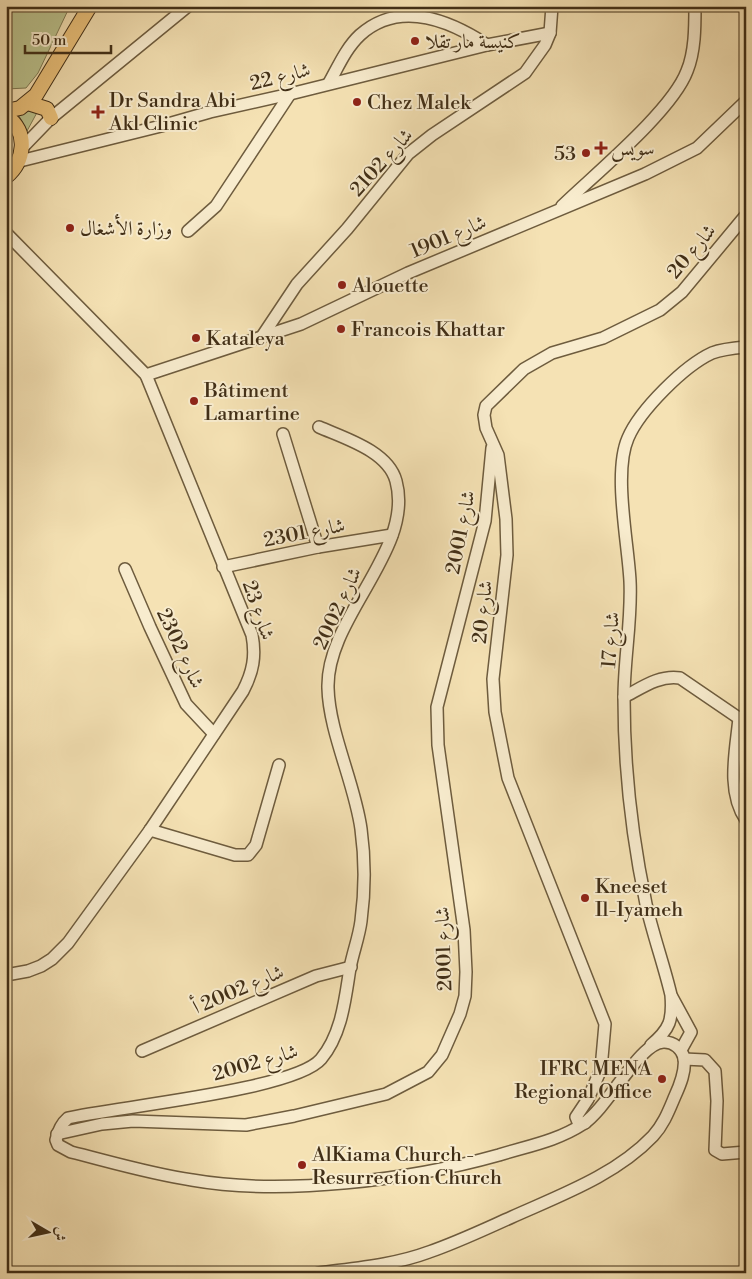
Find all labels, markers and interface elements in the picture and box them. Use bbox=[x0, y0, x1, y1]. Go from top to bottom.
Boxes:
scale bar bbox=[25, 22, 111, 54]
place label: كنيسة مار تقلا bbox=[425, 30, 521, 55]
text: 50 m bbox=[32, 31, 66, 50]
marker: كنيسة مار تقلا bbox=[409, 35, 421, 47]
street label: شارع 22 bbox=[247, 58, 314, 101]
place label: Dr Sandra Abi Akl Clinic bbox=[108, 89, 237, 137]
place label: Chez Malek bbox=[367, 91, 472, 116]
marker: Chez Malek bbox=[351, 96, 363, 108]
marker: Dr Sandra Abi Akl Clinic bbox=[91, 105, 105, 119]
street label: شارع 2102 bbox=[345, 124, 422, 205]
place label: سويس bbox=[611, 137, 655, 162]
place label: 53 bbox=[554, 142, 576, 167]
marker: سويس bbox=[595, 142, 607, 154]
marker: 53 bbox=[580, 147, 592, 159]
street label: شارع 1901 bbox=[407, 210, 492, 268]
place label: وزارة الأشغال bbox=[80, 213, 172, 242]
street label: شارع 20 bbox=[662, 220, 725, 287]
marker: وزارة الأشغال bbox=[64, 222, 76, 234]
place label: Alouette bbox=[351, 274, 428, 299]
marker: Alouette bbox=[336, 279, 348, 291]
place label: Francois Khattar bbox=[351, 318, 506, 343]
marker: Francois Khattar bbox=[335, 323, 347, 335]
place label: Kataleya bbox=[206, 327, 286, 352]
marker: Kataleya bbox=[190, 332, 202, 344]
place label: Bâtiment Lamartine bbox=[203, 379, 300, 427]
marker: Bâtiment Lamartine bbox=[188, 395, 200, 407]
street label: شارع 2001 bbox=[441, 488, 486, 577]
street label: شارع 2301 bbox=[261, 513, 348, 558]
street label: شارع 2002 bbox=[308, 564, 372, 655]
street label: شارع 23 bbox=[232, 577, 279, 645]
street label: شارع 20 bbox=[468, 579, 503, 645]
street label: شارع 2302 bbox=[147, 605, 209, 694]
street label: شارع 17 bbox=[597, 611, 630, 669]
place label: Kneeset Il-Iyameh bbox=[595, 875, 683, 923]
marker: Kneeset Il-Iyameh bbox=[579, 892, 591, 904]
street label: شارع 2001 bbox=[431, 906, 462, 992]
street label: شارع 2002 أ bbox=[188, 957, 290, 1024]
street label: شارع 2002 bbox=[210, 1039, 302, 1091]
place label: IFRC MENA Regional Office bbox=[514, 1057, 653, 1105]
marker: IFRC MENA Regional Office bbox=[656, 1073, 668, 1085]
place label: AlKiama Church - Resurrection Church bbox=[311, 1143, 502, 1191]
marker: AlKiama Church - Resurrection Church bbox=[296, 1159, 308, 1171]
north arrow bbox=[22, 1206, 72, 1256]
text: ش bbox=[50, 1226, 70, 1242]

